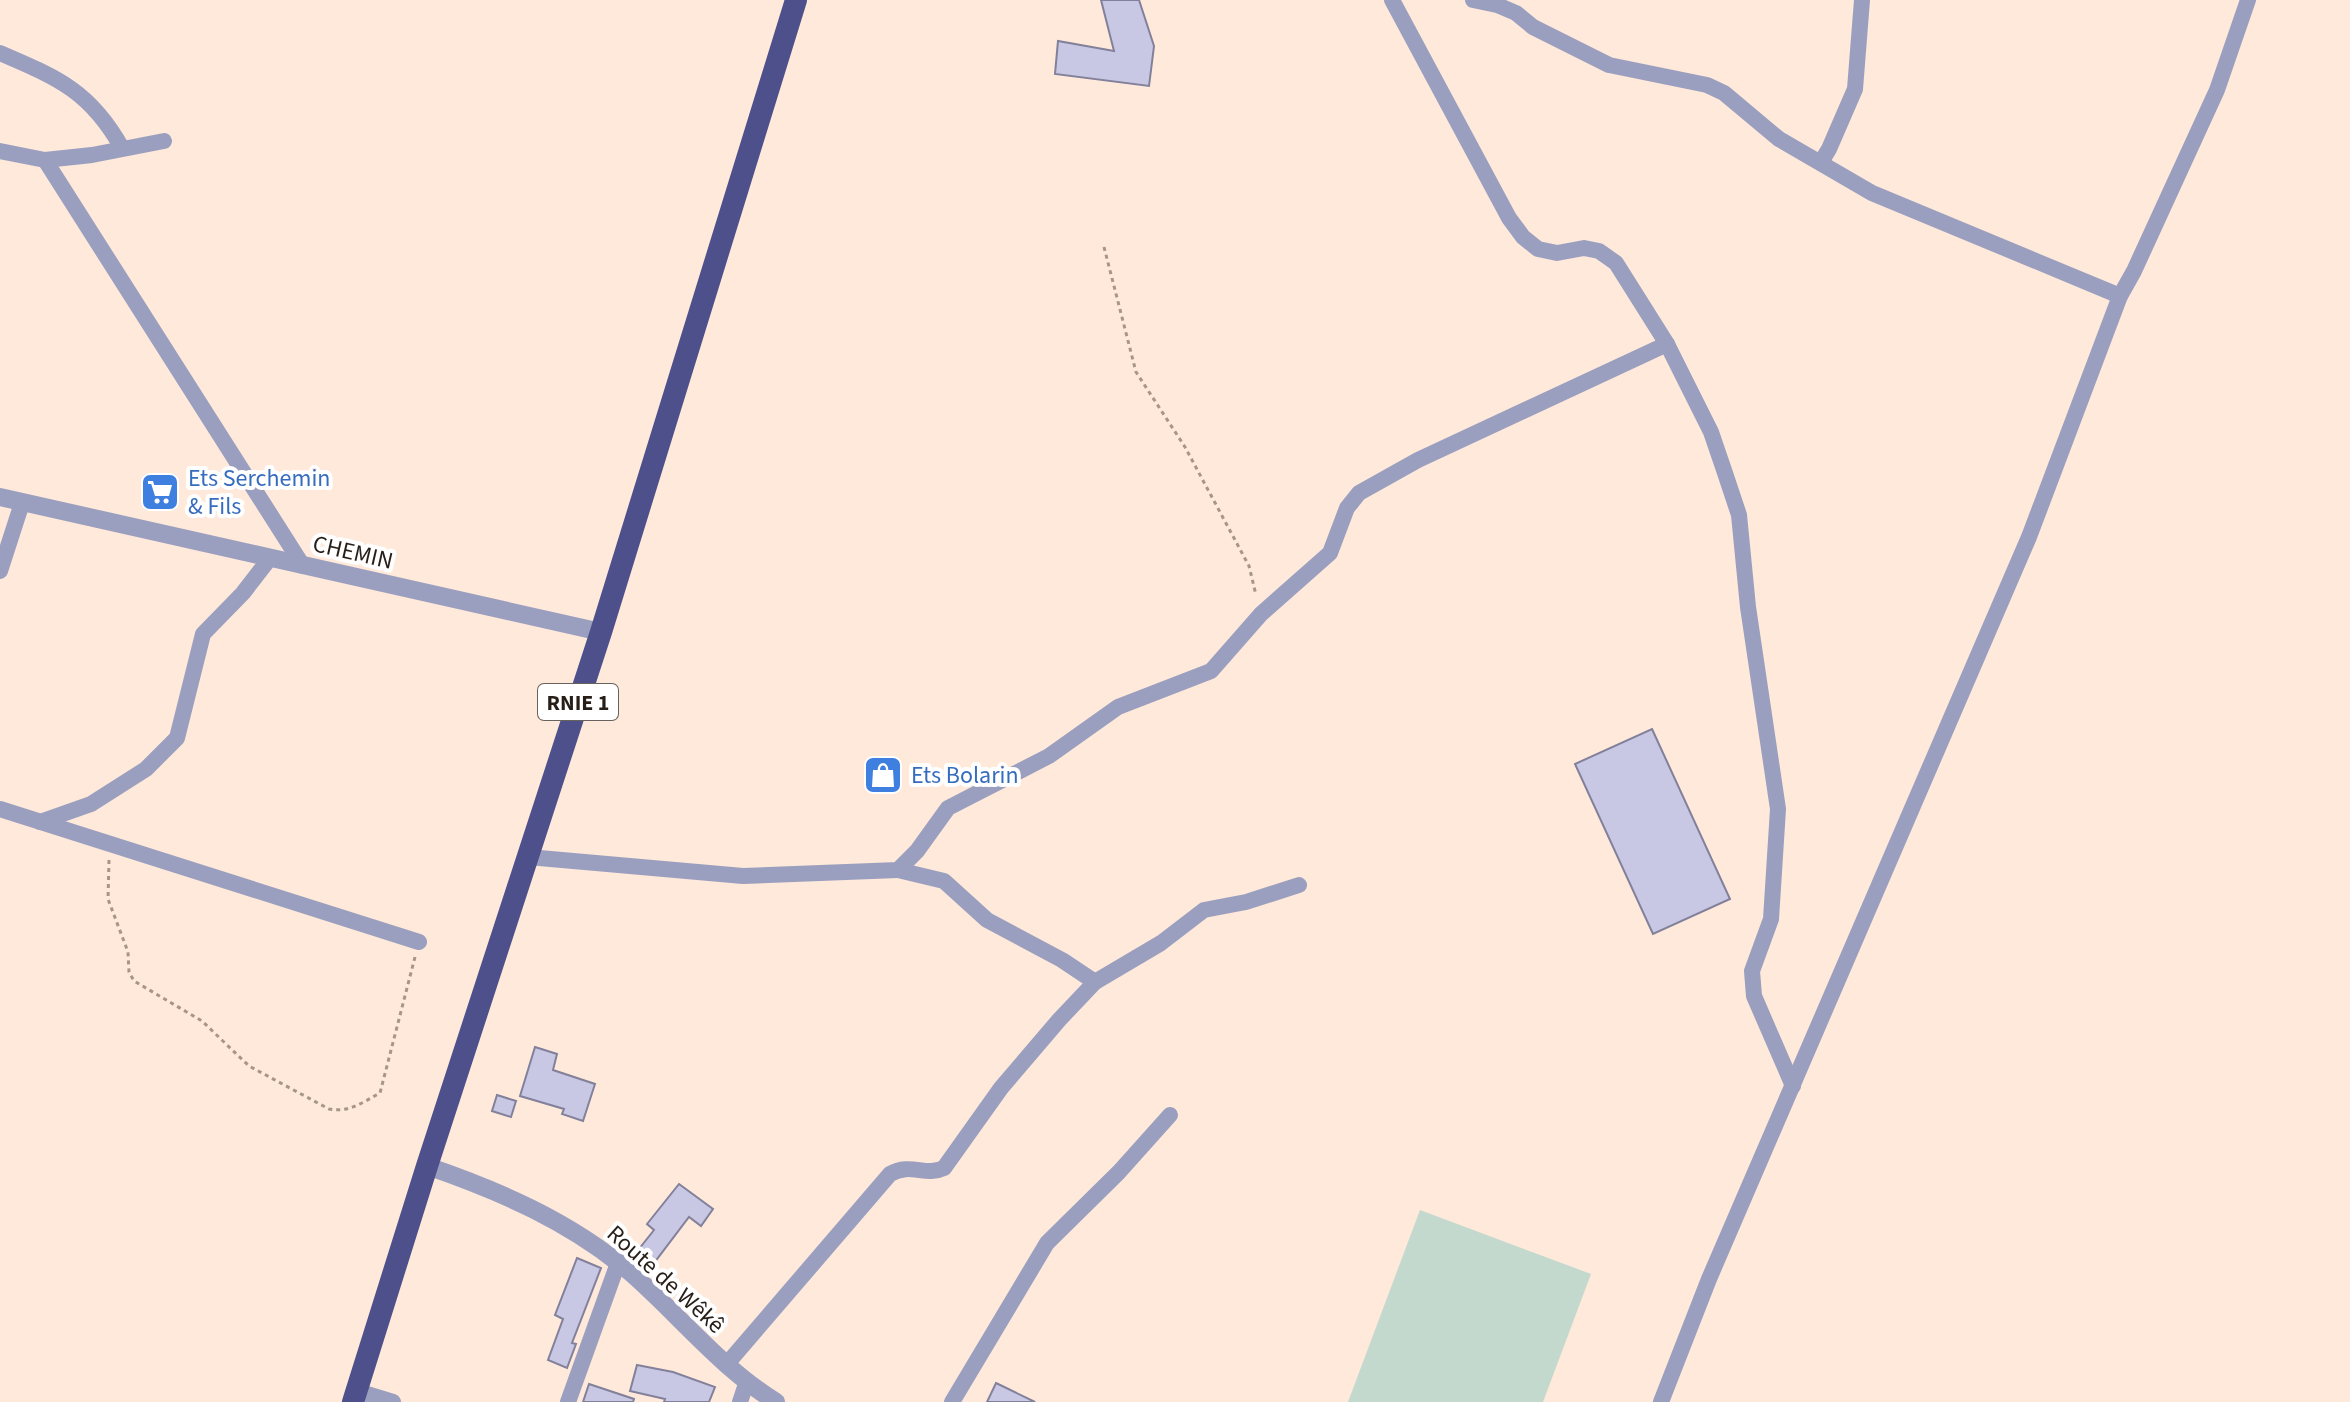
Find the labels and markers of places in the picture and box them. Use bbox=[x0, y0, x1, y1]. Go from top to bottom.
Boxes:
place label: Ets Serchemin & Fils bbox=[188, 461, 330, 524]
supermarket icon: Ets Serchemin & Fils bbox=[139, 471, 181, 513]
shop icon: Ets Bolarin bbox=[862, 754, 904, 796]
place label: Ets Bolarin bbox=[911, 758, 1019, 793]

